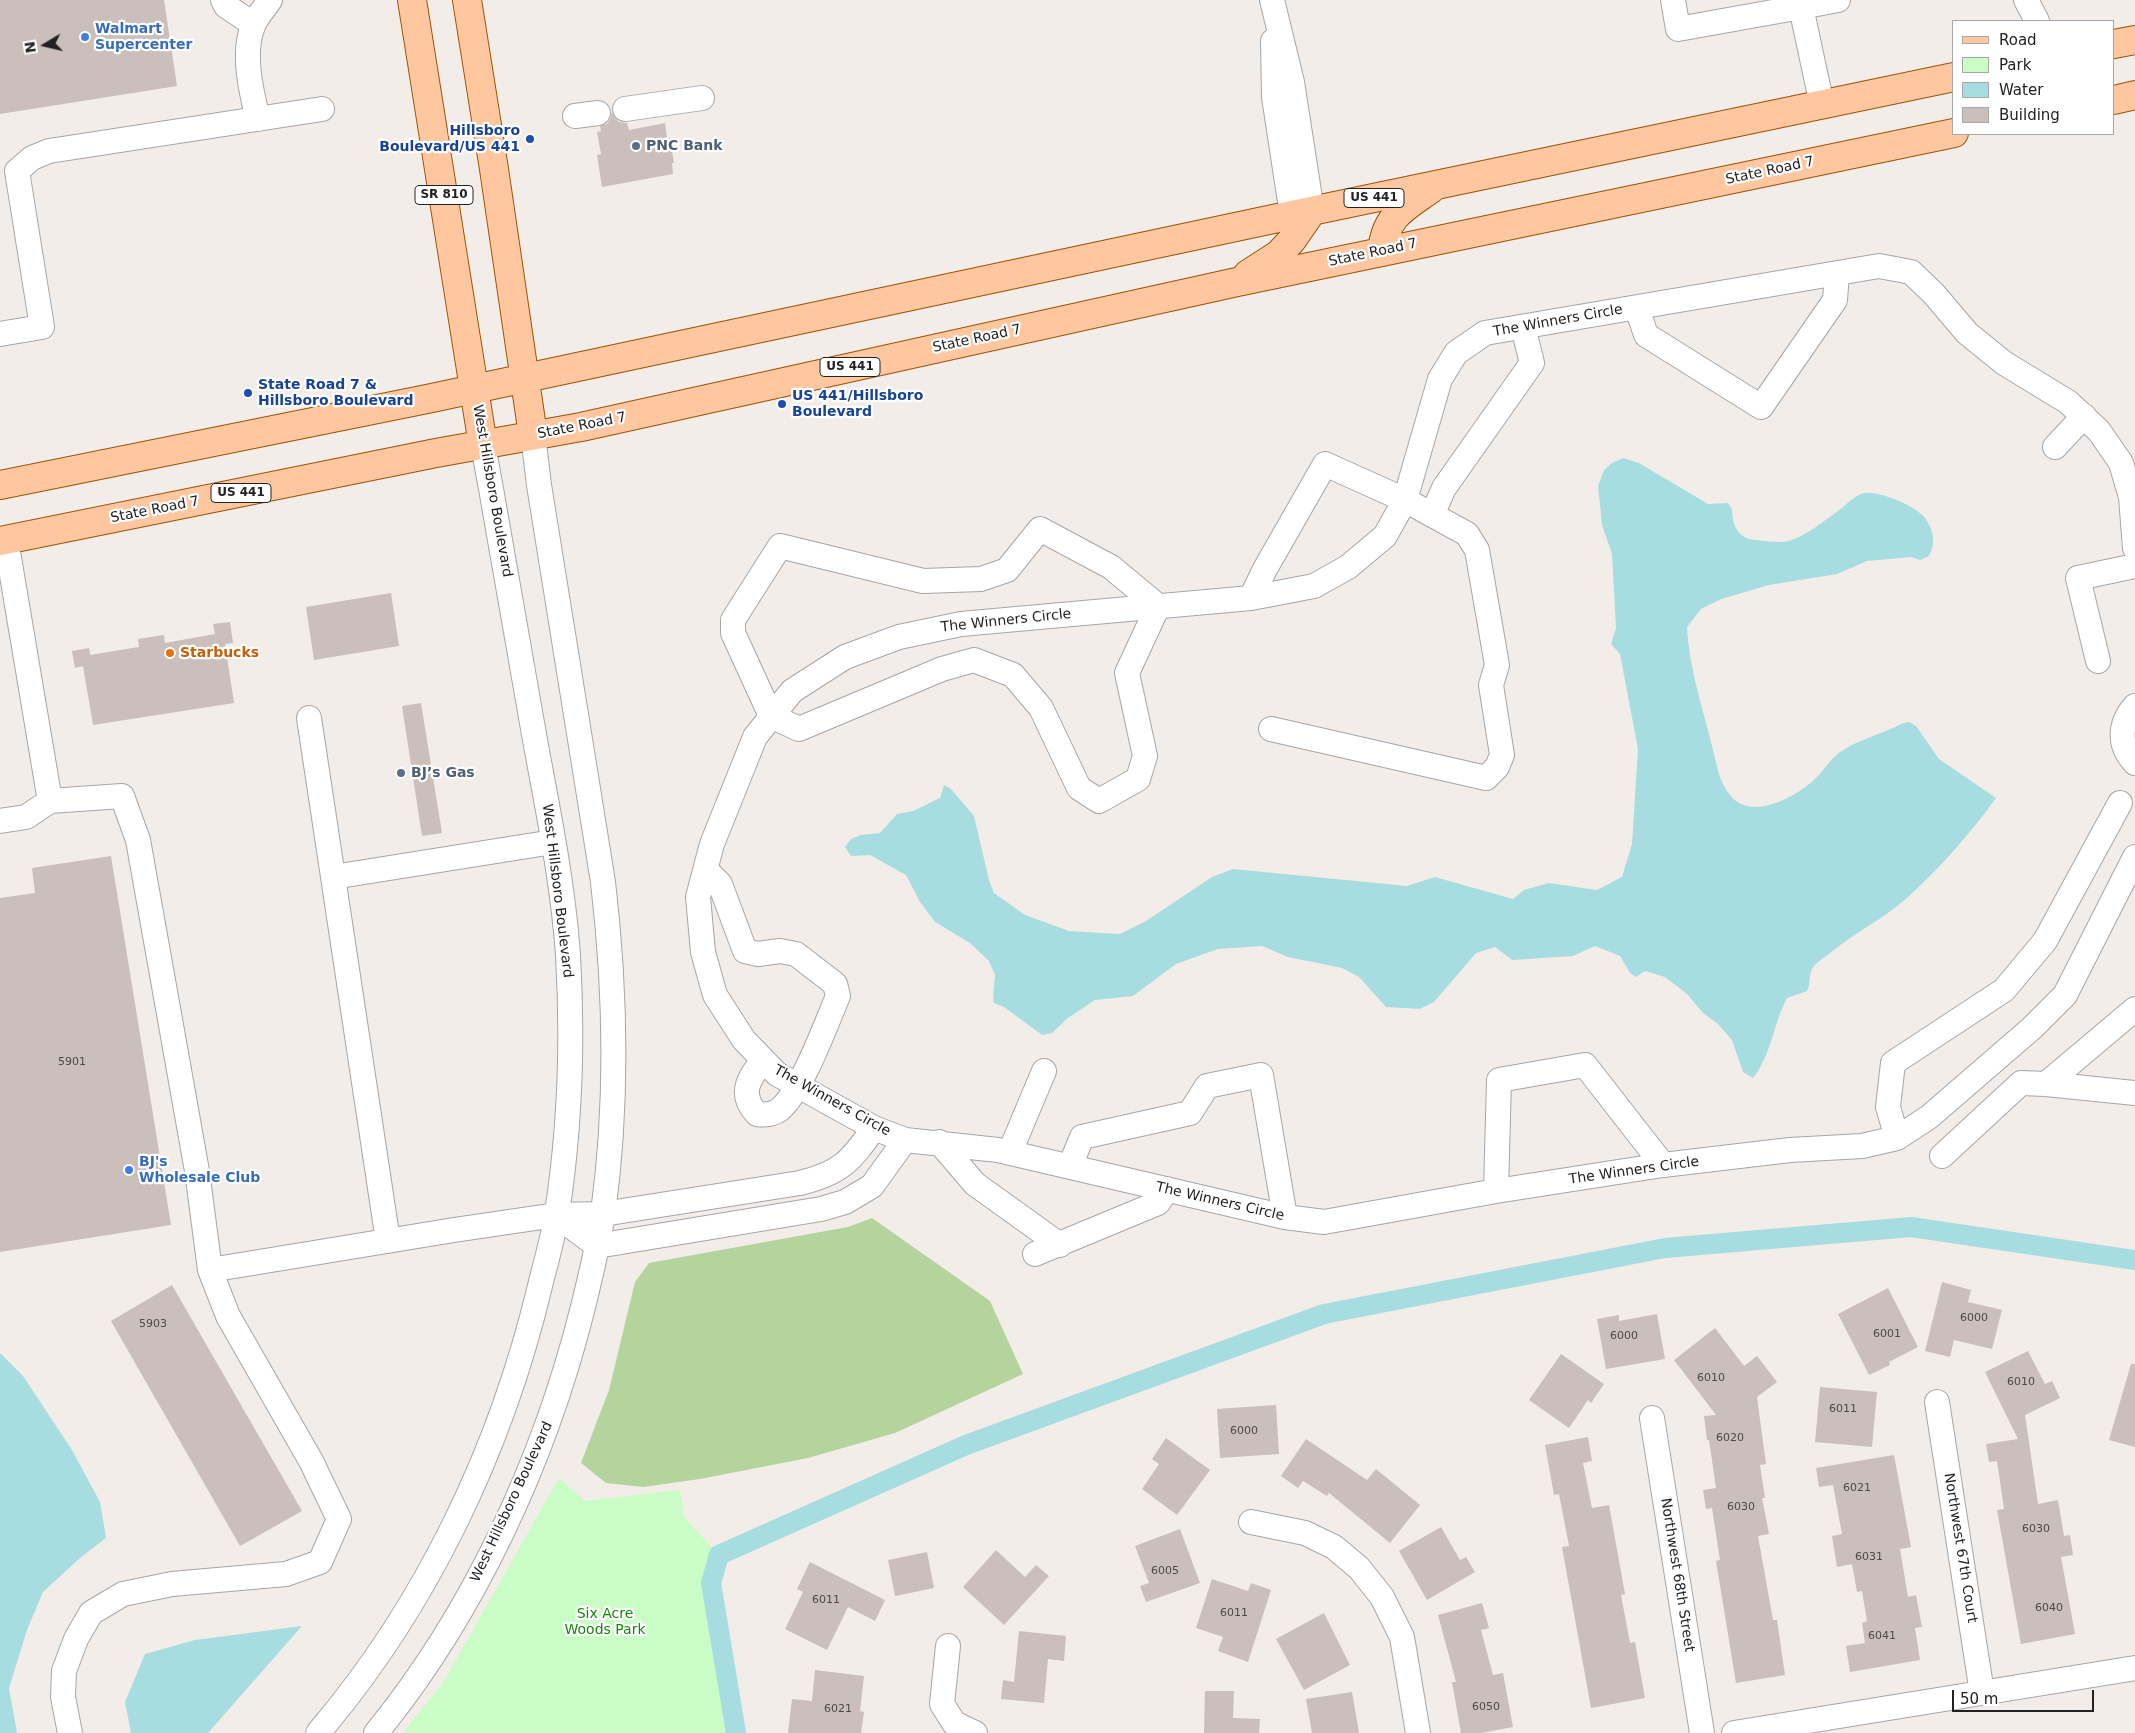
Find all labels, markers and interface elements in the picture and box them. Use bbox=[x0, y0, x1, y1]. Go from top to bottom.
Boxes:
north arrow bbox=[20, 20, 70, 70]
legend bbox=[1952, 20, 2115, 135]
place label: Walmart Supercenter bbox=[95, 21, 192, 54]
marker: Walmart Supercenter bbox=[79, 31, 91, 43]
text: Road bbox=[1999, 31, 2037, 49]
text: N bbox=[21, 40, 39, 54]
text: Park bbox=[1999, 56, 2031, 74]
text: Water bbox=[1999, 81, 2043, 99]
text: Building bbox=[1999, 106, 2060, 124]
place label: Hillsboro Boulevard/US 441 bbox=[379, 123, 520, 156]
marker: Hillsboro Boulevard/US 441 bbox=[524, 133, 536, 145]
place label: PNC Bank bbox=[646, 138, 723, 154]
marker: PNC Bank bbox=[630, 140, 642, 152]
street label: State Road 7 bbox=[1724, 153, 1816, 189]
road number: SR 810 bbox=[415, 186, 473, 204]
road number: US 441 bbox=[1344, 188, 1404, 208]
street label: State Road 7 bbox=[1327, 235, 1419, 271]
street label: The Winners Circle bbox=[1492, 301, 1624, 341]
street label: State Road 7 bbox=[931, 321, 1023, 357]
road number: US 441 bbox=[820, 358, 880, 377]
place label: State Road 7 & Hillsboro Boulevard bbox=[258, 377, 414, 410]
marker: State Road 7 & Hillsboro Boulevard bbox=[242, 387, 254, 399]
place label: US 441/Hillsboro Boulevard bbox=[792, 388, 923, 421]
marker: US 441/Hillsboro Boulevard bbox=[776, 398, 788, 410]
street label: West Hillsboro Boulevard bbox=[469, 403, 515, 579]
street label: State Road 7 bbox=[536, 409, 628, 443]
road number: US 441 bbox=[211, 483, 271, 502]
street label: State Road 7 bbox=[109, 493, 201, 527]
street label: The Winners Circle bbox=[940, 606, 1072, 636]
place label: Starbucks bbox=[180, 645, 259, 661]
marker: Starbucks bbox=[164, 647, 176, 659]
place label: BJ’s Gas bbox=[411, 765, 475, 781]
marker: BJ’s Gas bbox=[395, 767, 407, 779]
street label: West Hillsboro Boulevard bbox=[538, 803, 576, 979]
house number: 5901 bbox=[58, 1055, 86, 1069]
street label: The Winners Circle bbox=[771, 1062, 893, 1140]
place label: BJ's Wholesale Club bbox=[139, 1154, 260, 1186]
street label: The Winners Circle bbox=[1568, 1154, 1700, 1188]
marker: BJ's Wholesale Club bbox=[123, 1164, 135, 1176]
street label: The Winners Circle bbox=[1154, 1179, 1286, 1225]
house number: 6000 bbox=[1960, 1311, 1988, 1325]
house number: 5903 bbox=[139, 1317, 167, 1331]
house number: 6001 bbox=[1873, 1327, 1901, 1341]
house number: 6000 bbox=[1610, 1329, 1638, 1343]
house number: 6010 bbox=[1697, 1371, 1725, 1385]
house number: 6010 bbox=[2007, 1375, 2035, 1389]
house number: 6011 bbox=[1829, 1402, 1857, 1416]
street label: West Hillsboro Boulevard bbox=[467, 1419, 557, 1585]
house number: 6000 bbox=[1230, 1424, 1258, 1438]
house number: 6020 bbox=[1716, 1431, 1744, 1445]
street label: Northwest 67th Court bbox=[1940, 1472, 1980, 1624]
house number: 6021 bbox=[1843, 1481, 1871, 1495]
street label: Northwest 68th Street bbox=[1657, 1497, 1697, 1653]
house number: 6030 bbox=[1727, 1500, 1755, 1514]
house number: 6030 bbox=[2022, 1522, 2050, 1536]
house number: 6031 bbox=[1855, 1550, 1883, 1564]
house number: 6005 bbox=[1151, 1564, 1179, 1578]
house number: 6011 bbox=[812, 1593, 840, 1607]
house number: 6040 bbox=[2035, 1601, 2063, 1615]
park label: Six Acre Woods Park bbox=[564, 1606, 646, 1638]
house number: 6011 bbox=[1220, 1606, 1248, 1620]
house number: 6041 bbox=[1868, 1629, 1896, 1643]
scale bar bbox=[1955, 1680, 2098, 1712]
text: 50 m bbox=[1960, 1690, 1998, 1708]
house number: 6050 bbox=[1472, 1700, 1500, 1714]
house number: 6021 bbox=[824, 1702, 852, 1716]

